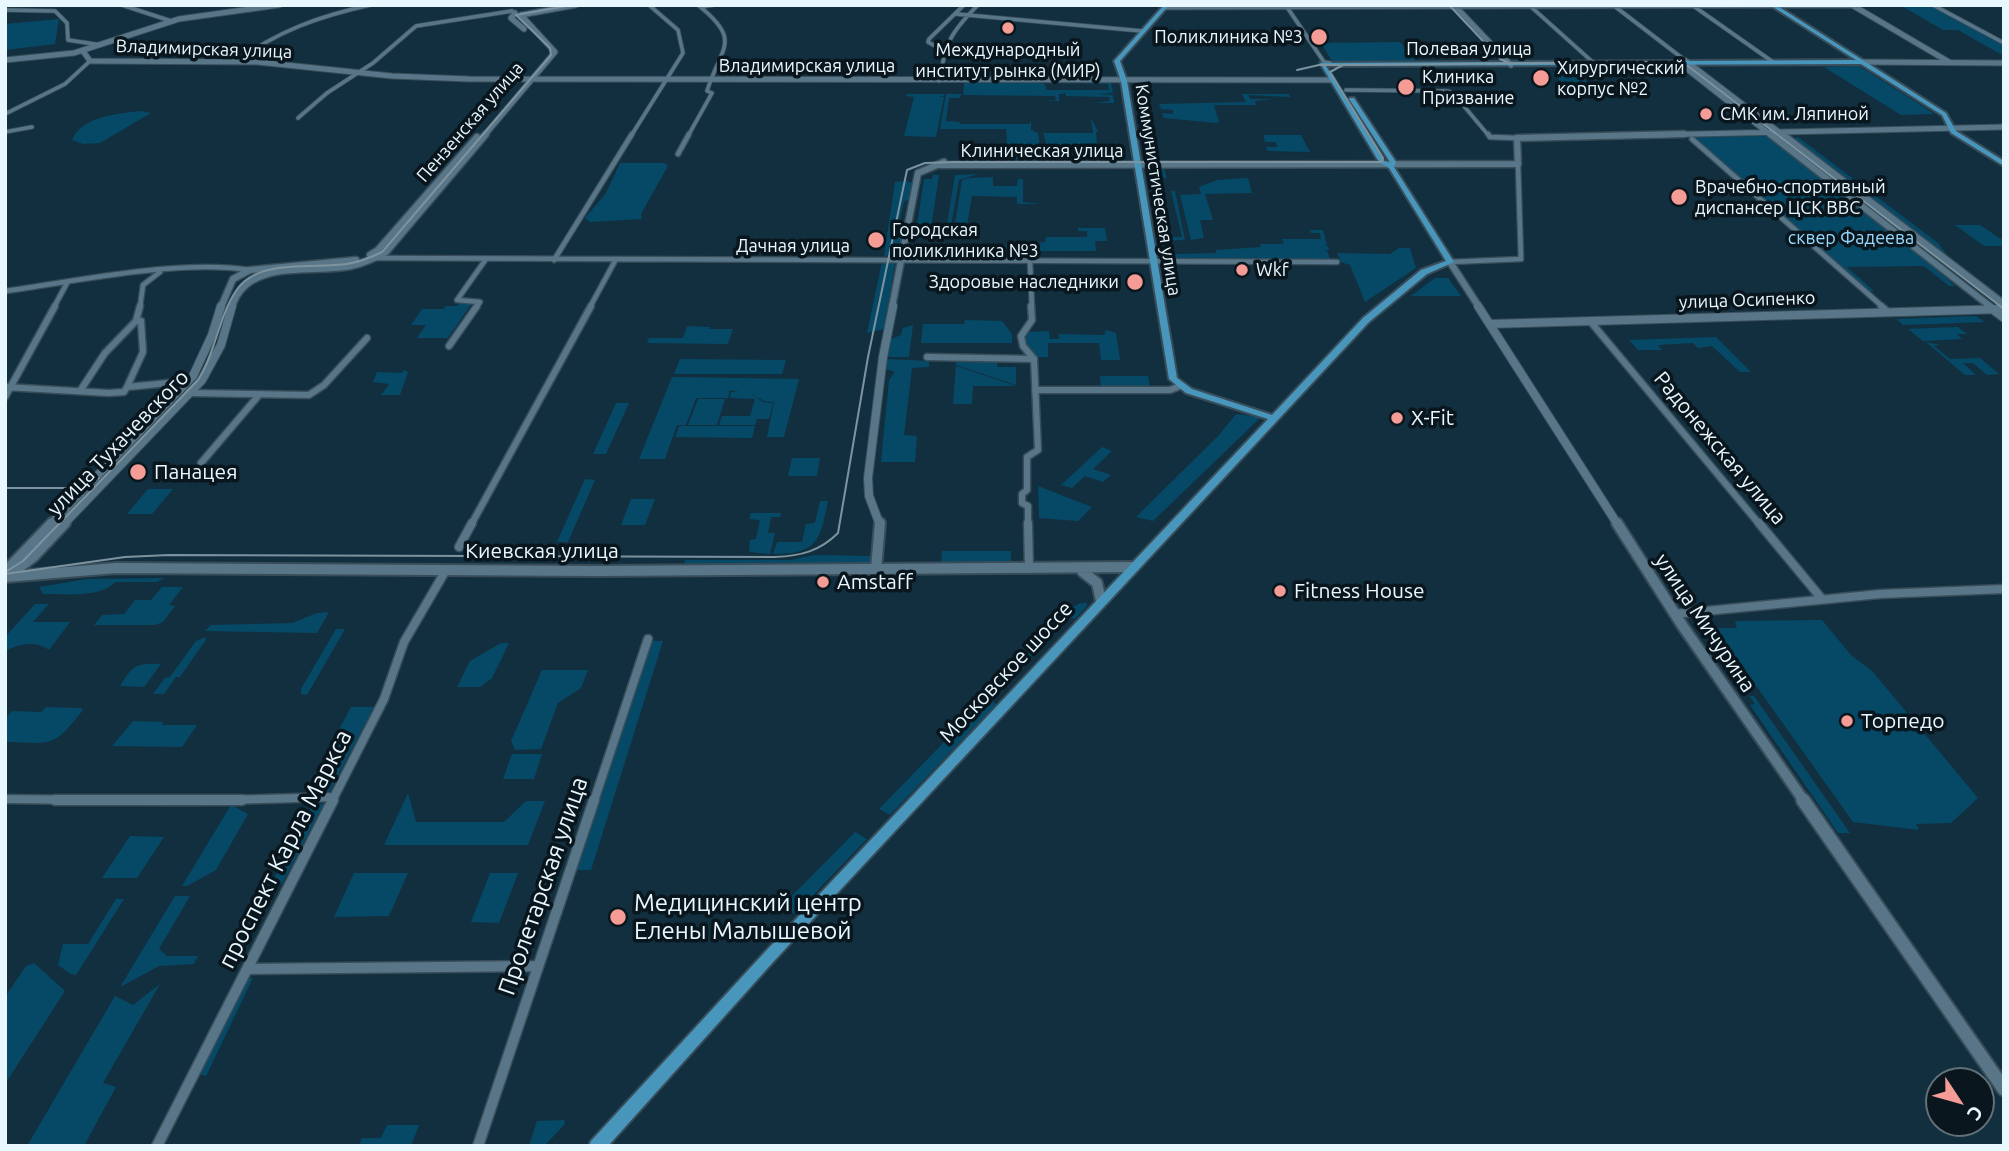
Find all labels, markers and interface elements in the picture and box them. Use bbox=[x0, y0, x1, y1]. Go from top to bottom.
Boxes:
marker: Международный институт рынка (МИР) bbox=[1000, 20, 1016, 36]
place label: Поликлиника №3 bbox=[1154, 26, 1303, 48]
marker: Поликлиника №3 bbox=[1309, 27, 1329, 47]
street label: Владимирская улица bbox=[115, 35, 293, 63]
street label: Полевая улица bbox=[1406, 38, 1532, 60]
place label: Международный институт рынка (МИР) bbox=[915, 39, 1101, 82]
street label: Владимирская улица bbox=[719, 55, 895, 77]
place label: Хирургический корпус №2 bbox=[1557, 57, 1685, 100]
street label: Пензенская улица bbox=[412, 58, 528, 186]
place label: Клиника Призвание bbox=[1422, 66, 1515, 108]
marker: Хирургический корпус №2 bbox=[1531, 68, 1551, 88]
marker: Клиника Призвание bbox=[1396, 77, 1416, 97]
street label: Коммунистическая улица bbox=[1131, 83, 1185, 297]
place label: СМК им. Ляпиной bbox=[1720, 103, 1869, 125]
marker: СМК им. Ляпиной bbox=[1698, 106, 1714, 122]
street label: Клиническая улица bbox=[960, 140, 1124, 162]
place label: Врачебно-спортивный диспансер ЦСК ВВС bbox=[1695, 176, 1886, 218]
marker: Врачебно-спортивный диспансер ЦСК ВВС bbox=[1669, 187, 1689, 207]
place label: Городская поликлиника №3 bbox=[892, 219, 1039, 262]
park label: сквер Фадеева bbox=[1788, 227, 1914, 249]
marker: Городская поликлиника №3 bbox=[866, 230, 886, 250]
street label: Дачная улица bbox=[736, 235, 850, 257]
place label: Wkf bbox=[1256, 259, 1289, 281]
marker: Wkf bbox=[1234, 262, 1250, 278]
place label: Здоровые наследники bbox=[929, 271, 1119, 293]
marker: Здоровые наследники bbox=[1125, 272, 1145, 292]
street label: улица Осипенко bbox=[1678, 287, 1816, 313]
street label: улица Тухачевского bbox=[42, 365, 194, 521]
street label: Радонежская улица bbox=[1649, 366, 1791, 530]
place label: X-Fit bbox=[1411, 405, 1454, 431]
marker: X-Fit bbox=[1389, 410, 1405, 426]
place label: Панацея bbox=[154, 459, 237, 485]
marker: Панацея bbox=[128, 462, 148, 482]
street label: Киевская улица bbox=[465, 538, 619, 564]
street label: улица Мичурина bbox=[1649, 549, 1761, 697]
place label: Amstaff bbox=[837, 569, 913, 595]
marker: Amstaff bbox=[815, 574, 831, 590]
place label: Fitness House bbox=[1294, 578, 1425, 604]
marker: Fitness House bbox=[1272, 583, 1288, 599]
street label: Московское шоссе bbox=[934, 596, 1078, 748]
place label: Торпедо bbox=[1861, 708, 1944, 734]
marker: Торпедо bbox=[1839, 713, 1855, 729]
street label: проспект Карла Маркса bbox=[212, 725, 358, 973]
street label: Пролетарская улица bbox=[492, 773, 594, 999]
place label: Медицинский центр Елены Малышевой bbox=[634, 889, 862, 945]
marker: Медицинский центр Елены Малышевой bbox=[608, 907, 628, 927]
north arrow bbox=[1925, 1067, 1995, 1137]
text: С bbox=[1963, 1102, 1988, 1125]

